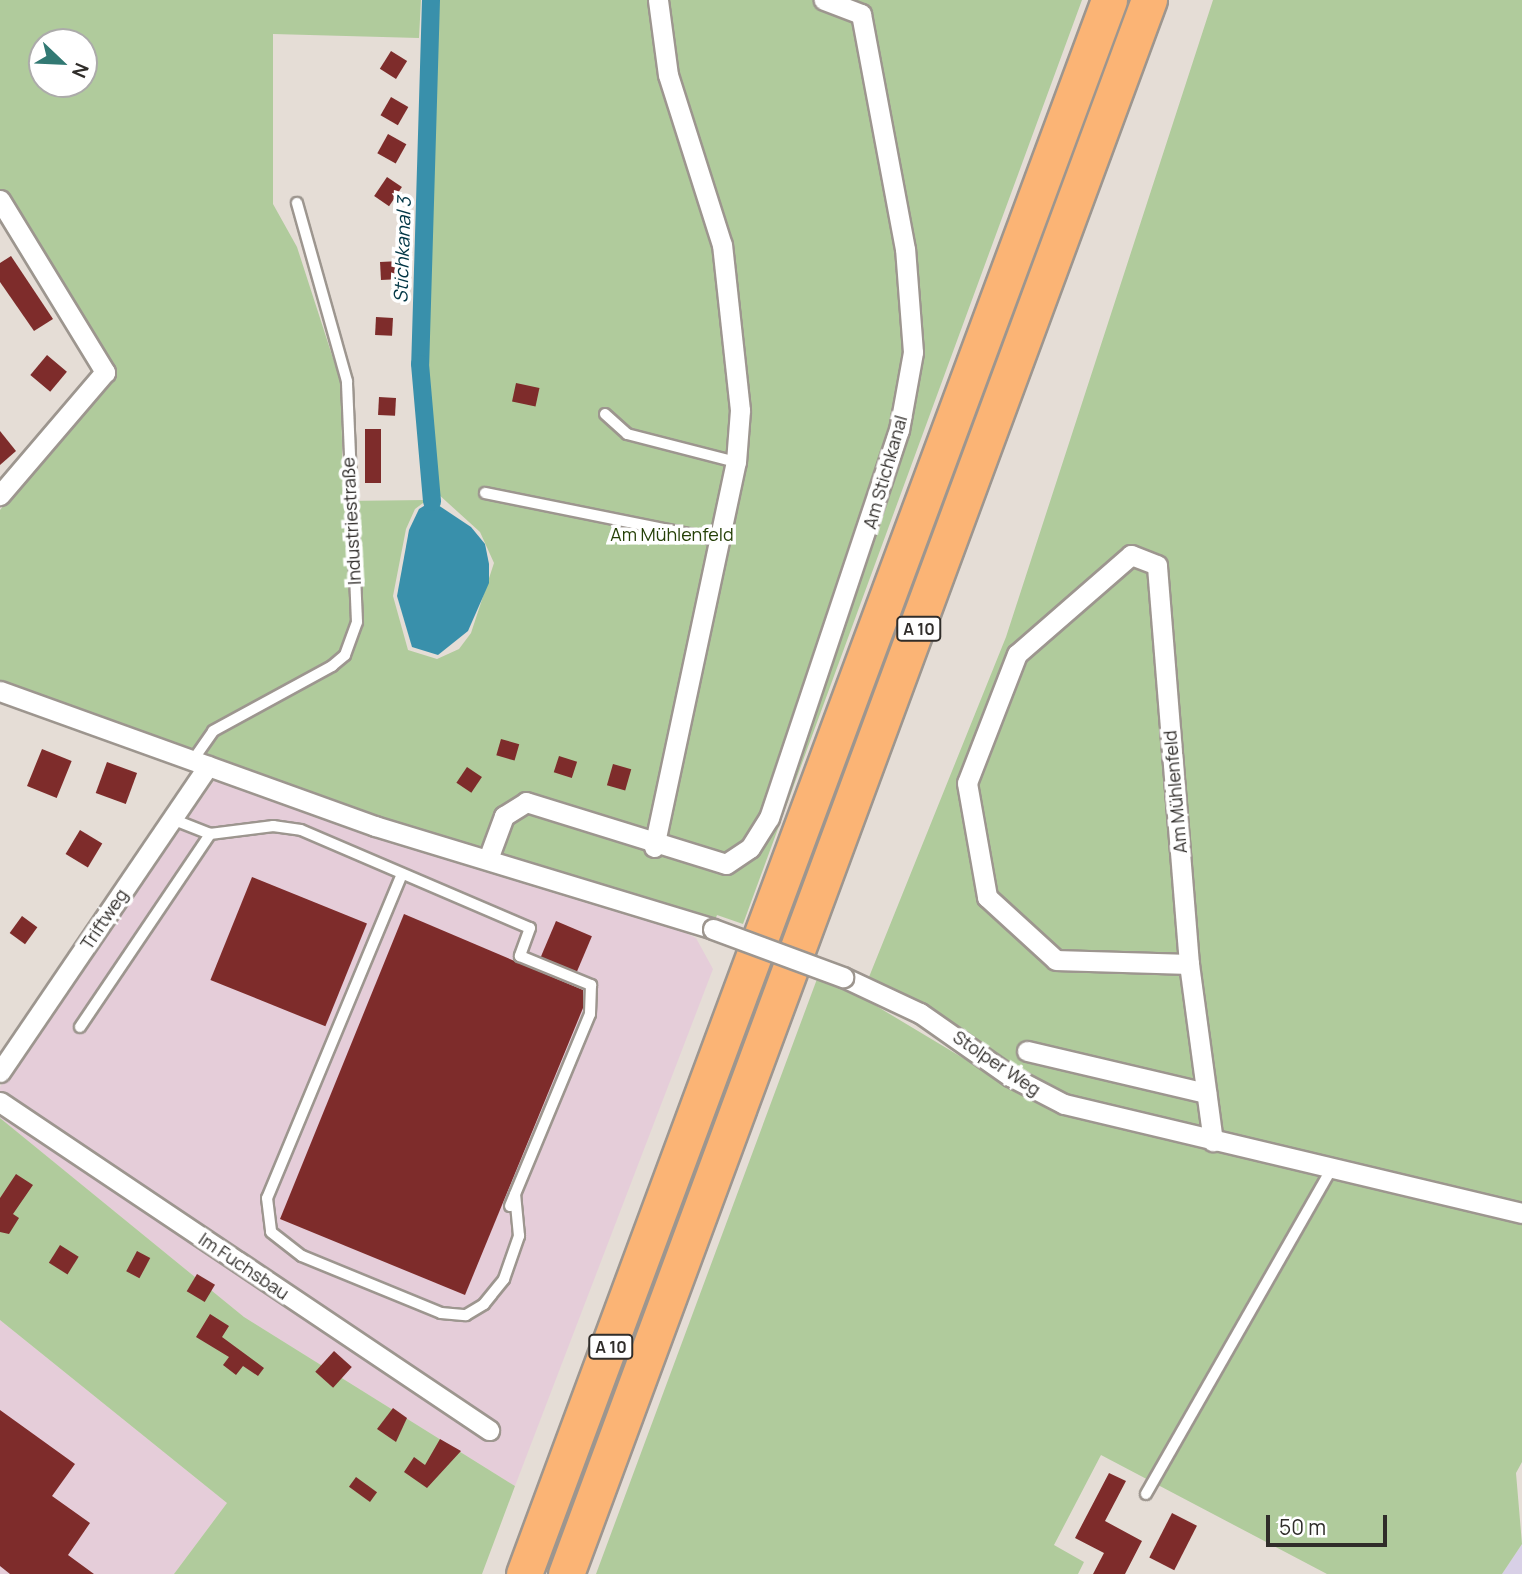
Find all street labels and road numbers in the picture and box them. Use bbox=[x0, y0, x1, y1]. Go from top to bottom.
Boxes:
street label: Am Stichkanal bbox=[858, 413, 912, 531]
street label: Industriestraße bbox=[337, 456, 365, 586]
road number: A 10 bbox=[896, 616, 942, 642]
street label: Am Mühlenfeld bbox=[1159, 730, 1191, 854]
street label: Triftweg bbox=[76, 884, 132, 954]
street label: Stolper Weg bbox=[949, 1026, 1045, 1100]
street label: Im Fuchsbau bbox=[195, 1228, 293, 1304]
road number: A 10 bbox=[588, 1334, 634, 1359]

